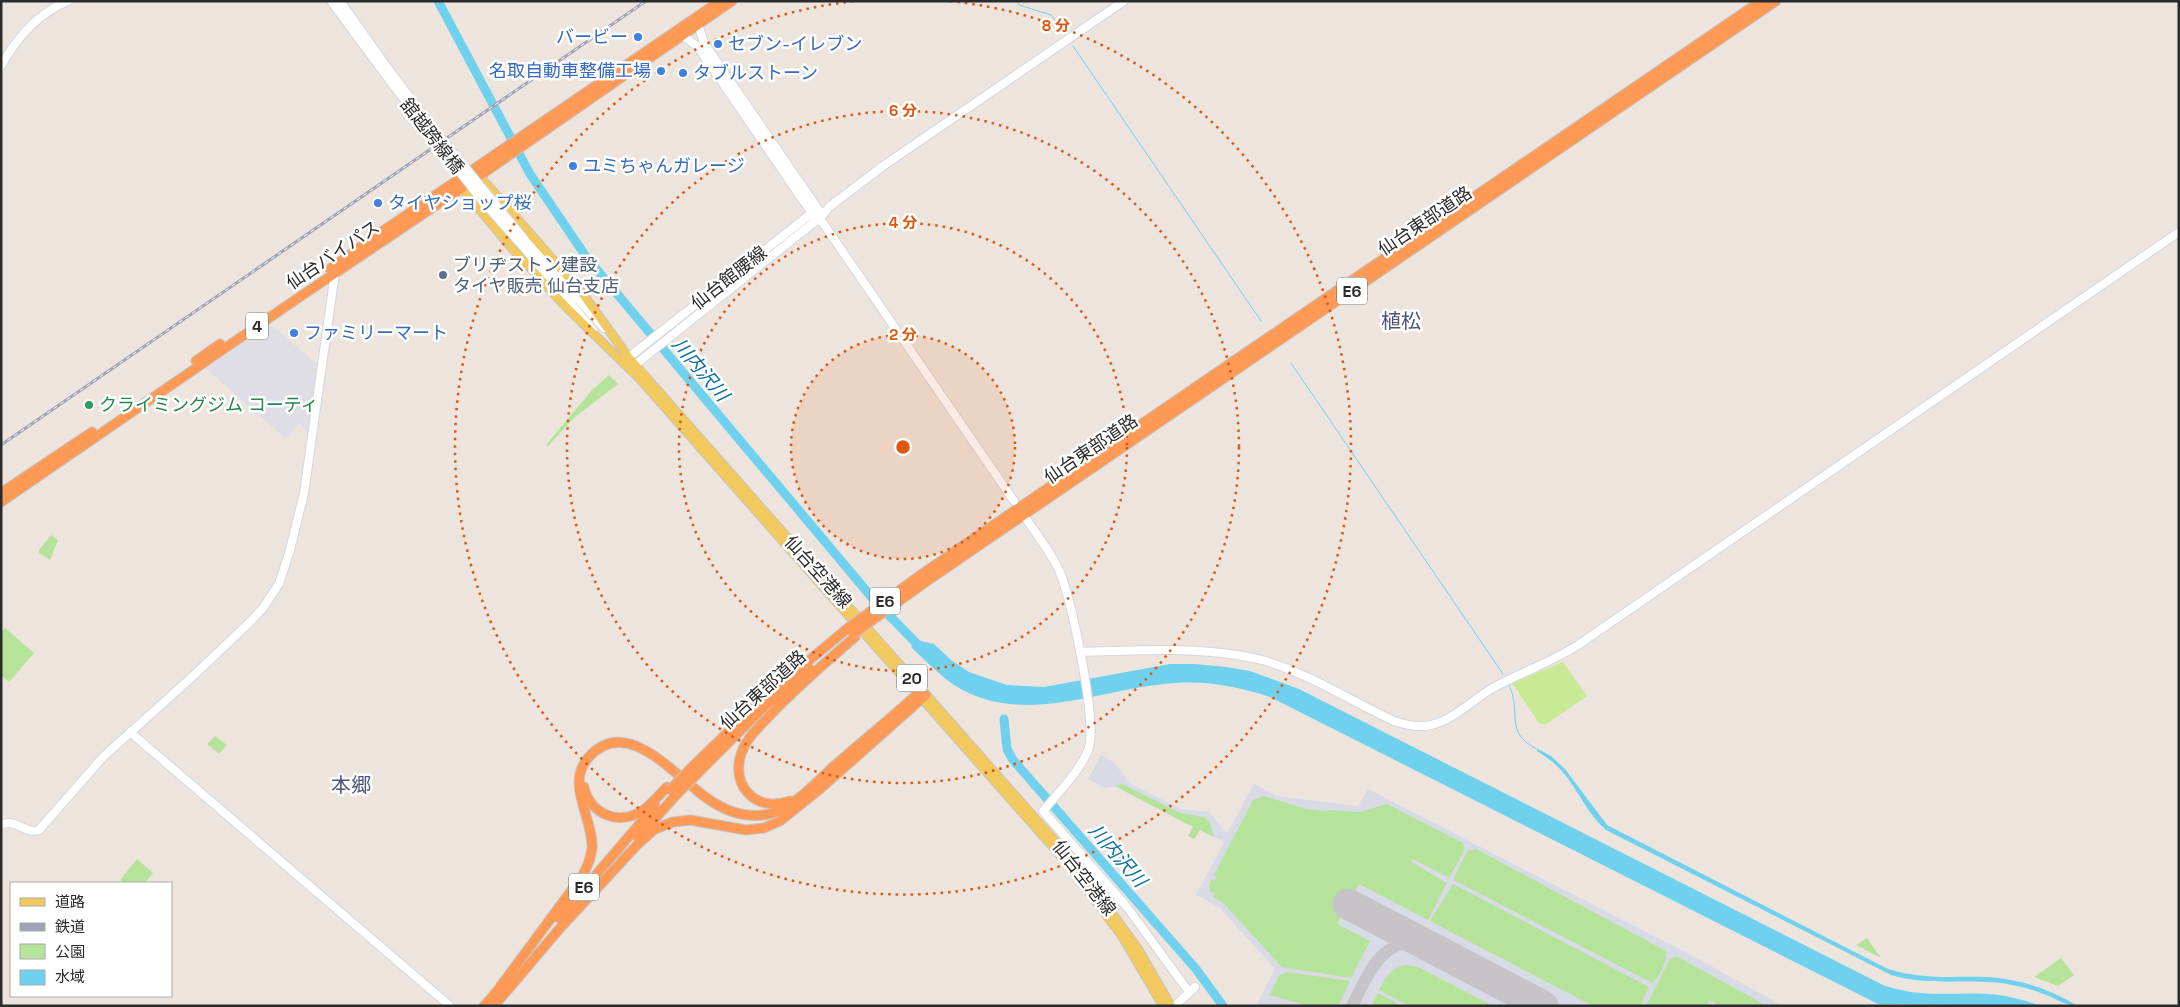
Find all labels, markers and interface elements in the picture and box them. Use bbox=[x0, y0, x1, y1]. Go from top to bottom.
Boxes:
text: 8 分 bbox=[1042, 16, 1070, 35]
place label: バービー bbox=[556, 25, 628, 48]
marker: バービー bbox=[632, 31, 644, 43]
place label: セブン-イレブン bbox=[728, 32, 862, 55]
marker: セブン-イレブン bbox=[712, 38, 724, 50]
place label: 名取自動車整備工場 bbox=[489, 59, 651, 82]
place label: タブルストーン bbox=[693, 61, 818, 84]
marker: 名取自動車整備工場 bbox=[655, 65, 667, 77]
marker: タブルストーン bbox=[677, 67, 689, 79]
street label: 舘越跨線橋 bbox=[396, 93, 469, 178]
text: 6 分 bbox=[889, 101, 917, 120]
place label: ユミちゃんガレージ bbox=[583, 154, 745, 177]
marker: ユミちゃんガレージ bbox=[567, 160, 579, 172]
street label: 仙台東部道路 bbox=[1374, 181, 1476, 260]
place label: タイヤショップ桜 bbox=[388, 191, 531, 214]
marker: タイヤショップ桜 bbox=[372, 197, 384, 209]
text: 4 分 bbox=[889, 213, 917, 232]
street label: 仙台バイパス bbox=[282, 215, 384, 294]
street label: 仙台館腰線 bbox=[686, 241, 771, 314]
place label: ブリヂストン建設 タイヤ販売 仙台支店 bbox=[453, 253, 619, 297]
marker: ブリヂストン建設 タイヤ販売 仙台支店 bbox=[437, 269, 449, 281]
road number: E6 bbox=[1337, 278, 1367, 304]
district label: 植松 bbox=[1381, 308, 1421, 334]
road number: 4 bbox=[246, 312, 268, 340]
place label: ファミリーマート bbox=[304, 321, 448, 344]
text: 2 分 bbox=[889, 325, 917, 344]
marker: ファミリーマート bbox=[288, 327, 300, 339]
water label: 川内沢川 bbox=[667, 332, 736, 408]
place label: クライミングジム コーティ bbox=[99, 393, 319, 416]
marker: クライミングジム コーティ bbox=[83, 399, 95, 411]
street label: 仙台東部道路 bbox=[1040, 409, 1142, 488]
centre of rings bbox=[894, 438, 912, 456]
street label: 仙台空港線 bbox=[780, 531, 857, 613]
road number: E6 bbox=[870, 588, 900, 614]
street label: 仙台東部道路 bbox=[715, 645, 810, 734]
road number: 20 bbox=[897, 664, 927, 691]
district label: 本郷 bbox=[331, 772, 371, 798]
water label: 川内沢川 bbox=[1083, 818, 1153, 894]
street label: 仙台空港線 bbox=[1048, 835, 1121, 920]
road number: E6 bbox=[569, 874, 599, 900]
legend bbox=[10, 882, 172, 997]
text: 道路 bbox=[55, 892, 85, 911]
text: 鉄道 bbox=[55, 917, 85, 936]
text: 公園 bbox=[55, 942, 85, 961]
text: 水域 bbox=[55, 967, 85, 986]

